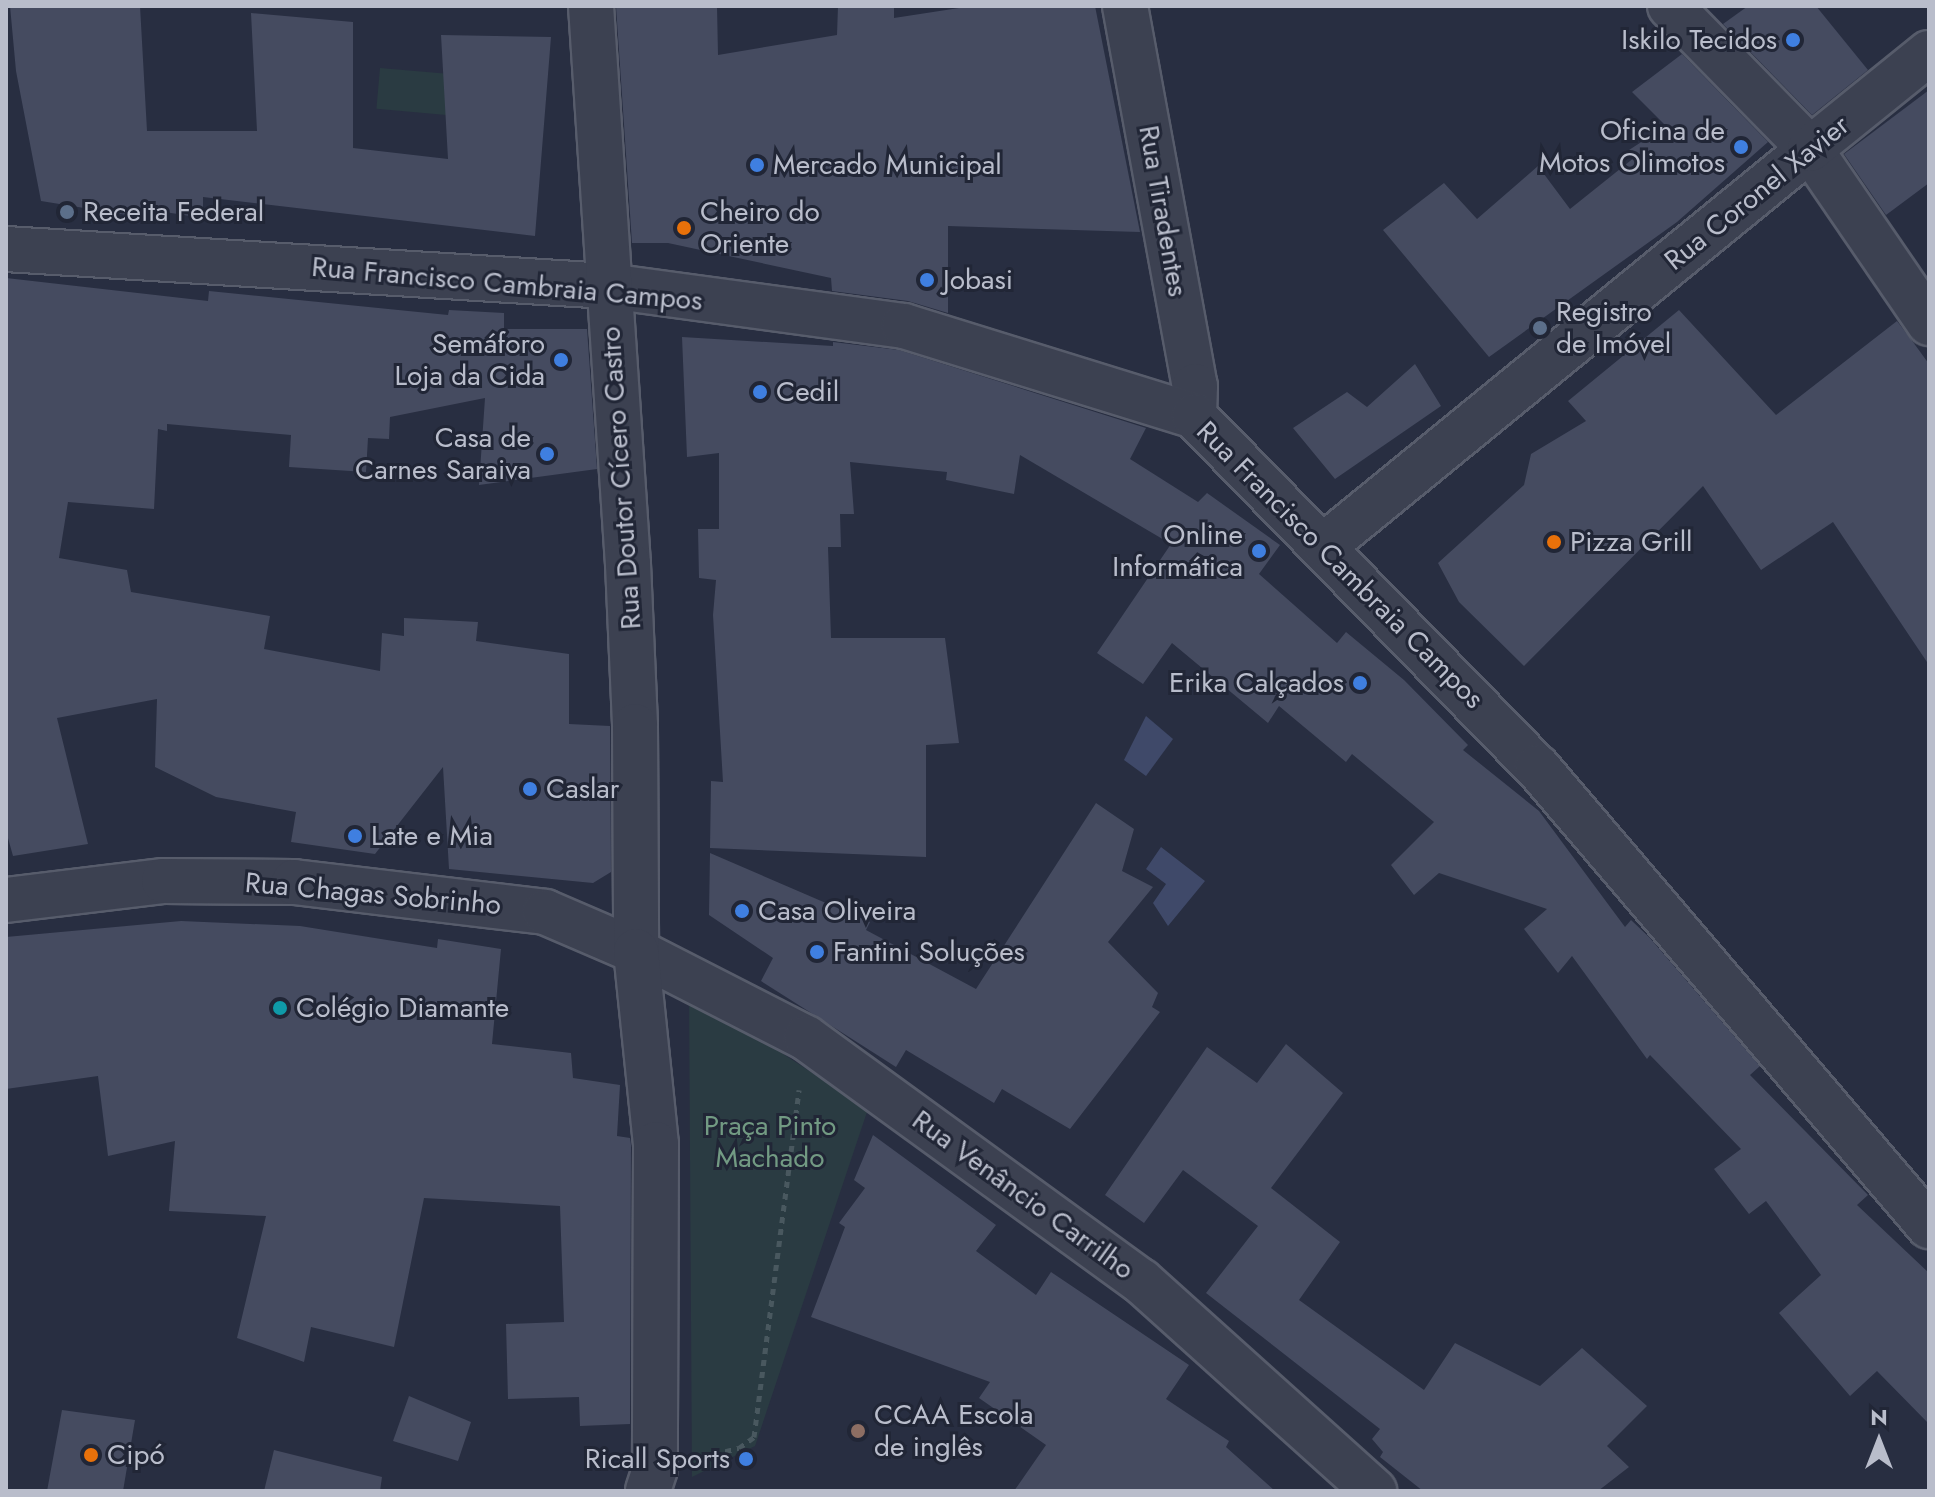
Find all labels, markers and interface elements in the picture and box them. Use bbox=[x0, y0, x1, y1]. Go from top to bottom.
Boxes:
place label: Iskilo Tecidos bbox=[1621, 23, 1777, 57]
marker: Iskilo Tecidos bbox=[1784, 31, 1802, 49]
street label: Rua Coronel Xavier bbox=[1658, 108, 1856, 278]
place label: Oficina de Motos Olimotos bbox=[1539, 114, 1725, 180]
street label: Rua Tiradentes bbox=[1131, 123, 1195, 299]
marker: Oficina de Motos Olimotos bbox=[1732, 138, 1750, 156]
place label: Mercado Municipal bbox=[773, 148, 1002, 182]
marker: Mercado Municipal bbox=[748, 156, 766, 174]
place label: Receita Federal bbox=[83, 195, 264, 229]
place label: Cheiro do Oriente bbox=[700, 195, 820, 261]
marker: Receita Federal bbox=[58, 203, 76, 221]
marker: Cheiro do Oriente bbox=[675, 219, 693, 237]
street label: Rua Francisco Cambraia Campos bbox=[310, 250, 704, 318]
place label: Jobasi bbox=[943, 263, 1013, 297]
marker: Jobasi bbox=[918, 271, 936, 289]
place label: Registro de Imóvel bbox=[1556, 295, 1671, 361]
marker: Registro de Imóvel bbox=[1531, 319, 1549, 337]
street label: Rua Doutor Cícero Castro bbox=[594, 325, 648, 631]
place label: Semáforo Loja da Cida bbox=[395, 327, 545, 393]
marker: Semáforo Loja da Cida bbox=[552, 351, 570, 369]
place label: Cedil bbox=[776, 375, 839, 409]
marker: Cedil bbox=[751, 383, 769, 401]
street label: Rua Francisco Cambraia Campos bbox=[1189, 414, 1491, 716]
place label: Casa de Carnes Saraiva bbox=[355, 421, 531, 487]
marker: Casa de Carnes Saraiva bbox=[538, 445, 556, 463]
place label: Online Informática bbox=[1112, 518, 1243, 584]
place label: Pizza Grill bbox=[1570, 525, 1693, 559]
marker: Pizza Grill bbox=[1545, 533, 1563, 551]
marker: Online Informática bbox=[1250, 542, 1268, 560]
place label: Erika Calçados bbox=[1169, 666, 1344, 700]
marker: Erika Calçados bbox=[1351, 674, 1369, 692]
place label: Caslar bbox=[546, 772, 619, 806]
marker: Caslar bbox=[521, 780, 539, 798]
place label: Late e Mia bbox=[371, 819, 493, 853]
marker: Late e Mia bbox=[346, 827, 364, 845]
street label: Rua Chagas Sobrinho bbox=[244, 866, 502, 922]
place label: Casa Oliveira bbox=[758, 894, 916, 928]
marker: Casa Oliveira bbox=[733, 902, 751, 920]
place label: Fantini Soluções bbox=[833, 935, 1025, 969]
marker: Fantini Soluções bbox=[808, 943, 826, 961]
place label: Colégio Diamante bbox=[296, 991, 509, 1025]
marker: Colégio Diamante bbox=[271, 999, 289, 1017]
street label: Rua Venâncio Carrilho bbox=[906, 1103, 1140, 1287]
park label: Praça Pinto Machado bbox=[704, 1109, 836, 1175]
place label: CCAA Escola de inglês bbox=[874, 1398, 1033, 1464]
north arrow bbox=[1839, 1401, 1919, 1481]
text: N bbox=[1870, 1401, 1888, 1433]
marker: CCAA Escola de inglês bbox=[849, 1422, 867, 1440]
place label: Cipó bbox=[107, 1438, 165, 1472]
place label: Ricall Sports bbox=[585, 1442, 730, 1476]
marker: Cipó bbox=[82, 1446, 100, 1464]
marker: Ricall Sports bbox=[737, 1450, 755, 1468]

